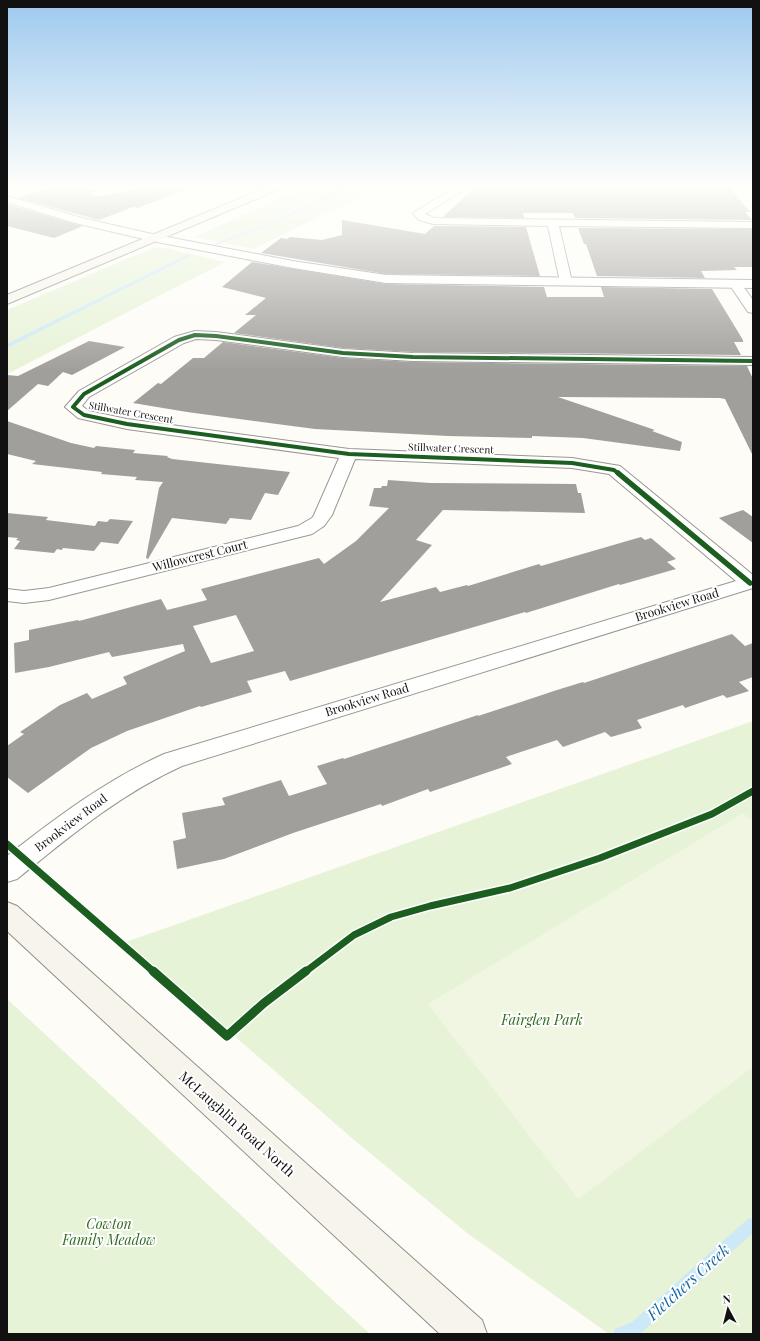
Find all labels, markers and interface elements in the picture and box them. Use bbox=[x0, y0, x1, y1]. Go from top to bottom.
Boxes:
street label: Stillwater Crescent bbox=[88, 398, 175, 426]
street label: Stillwater Crescent bbox=[408, 440, 494, 457]
street label: Willowcrest Court bbox=[150, 535, 250, 575]
street label: Brookview Road bbox=[633, 584, 721, 624]
street label: Brookview Road bbox=[323, 679, 411, 719]
street label: Brookview Road bbox=[31, 790, 110, 855]
park label: Fairglen Park bbox=[500, 1010, 583, 1029]
street label: McLaughlin Road North bbox=[175, 1066, 300, 1181]
park label: Cowton Family Meadow bbox=[61, 1214, 156, 1249]
water label: Fletchers Creek bbox=[641, 1239, 733, 1325]
north arrow bbox=[708, 1289, 748, 1329]
text: N bbox=[722, 1291, 732, 1307]

